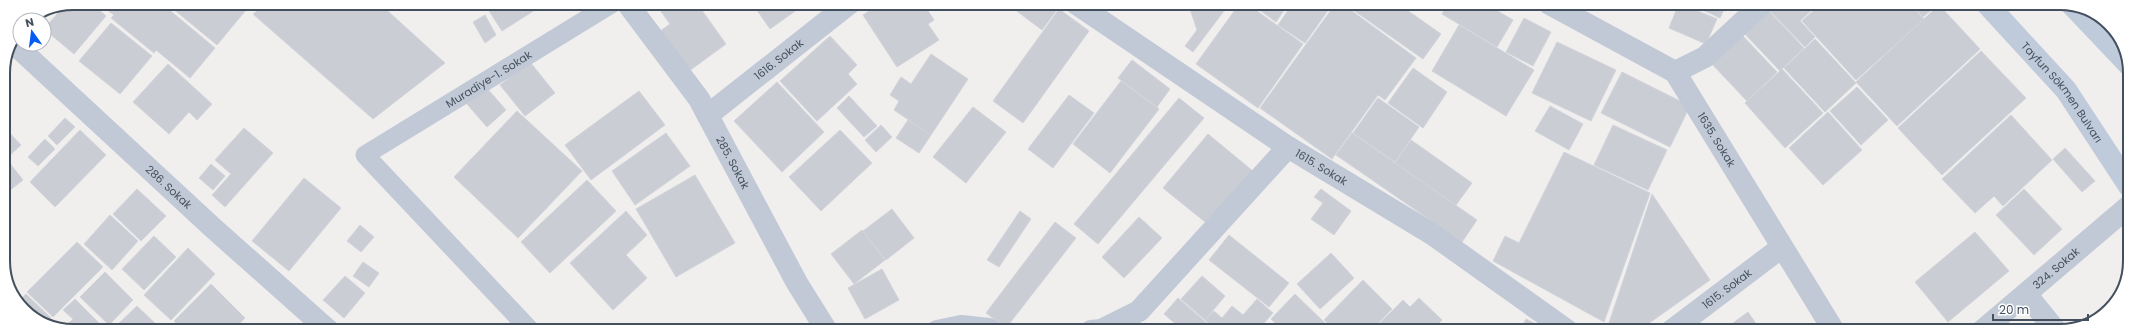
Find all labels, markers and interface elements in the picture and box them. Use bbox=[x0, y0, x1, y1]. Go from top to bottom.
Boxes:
north arrow bbox=[12, 12, 52, 52]
text: N bbox=[24, 14, 36, 31]
street label: 1616. Sokak bbox=[751, 35, 807, 84]
street label: Tayfun Sökmen Bulvarı bbox=[2017, 38, 2106, 146]
street label: Muradiye-1. Sokak bbox=[443, 46, 535, 112]
street label: 1635. Sokak bbox=[1694, 109, 1740, 170]
street label: 285. Sokak bbox=[712, 133, 754, 192]
street label: 1615. Sokak bbox=[1292, 145, 1351, 189]
street label: 286. Sokak bbox=[142, 162, 196, 213]
street label: 324. Sokak bbox=[2029, 243, 2083, 293]
street label: 1615. Sokak bbox=[1699, 265, 1755, 313]
scale bar bbox=[1993, 296, 2088, 322]
text: 20 m bbox=[1999, 301, 2029, 318]

